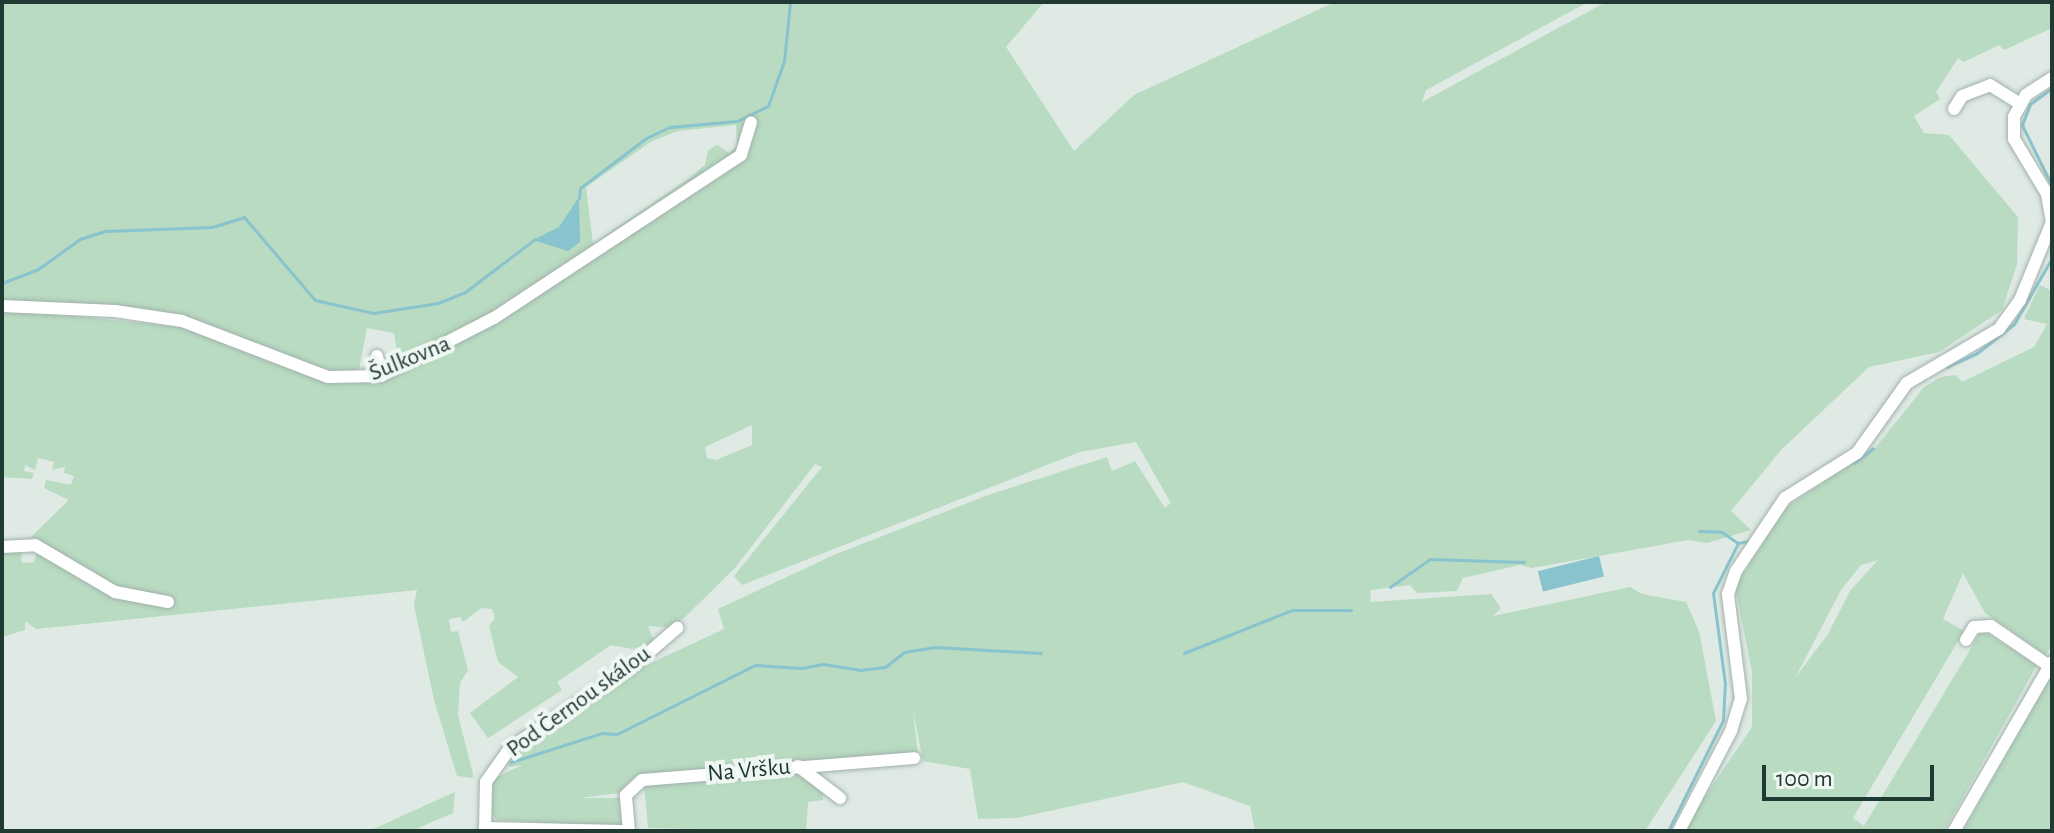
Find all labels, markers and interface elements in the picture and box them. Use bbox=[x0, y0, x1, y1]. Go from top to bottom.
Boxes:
street label: Šulkovna bbox=[365, 330, 455, 388]
street label: Pod Černou skálou bbox=[501, 640, 657, 764]
scale bar bbox=[1766, 749, 1938, 799]
street label: Na Vršku bbox=[706, 753, 792, 789]
text: 100 m bbox=[1776, 767, 1833, 791]

